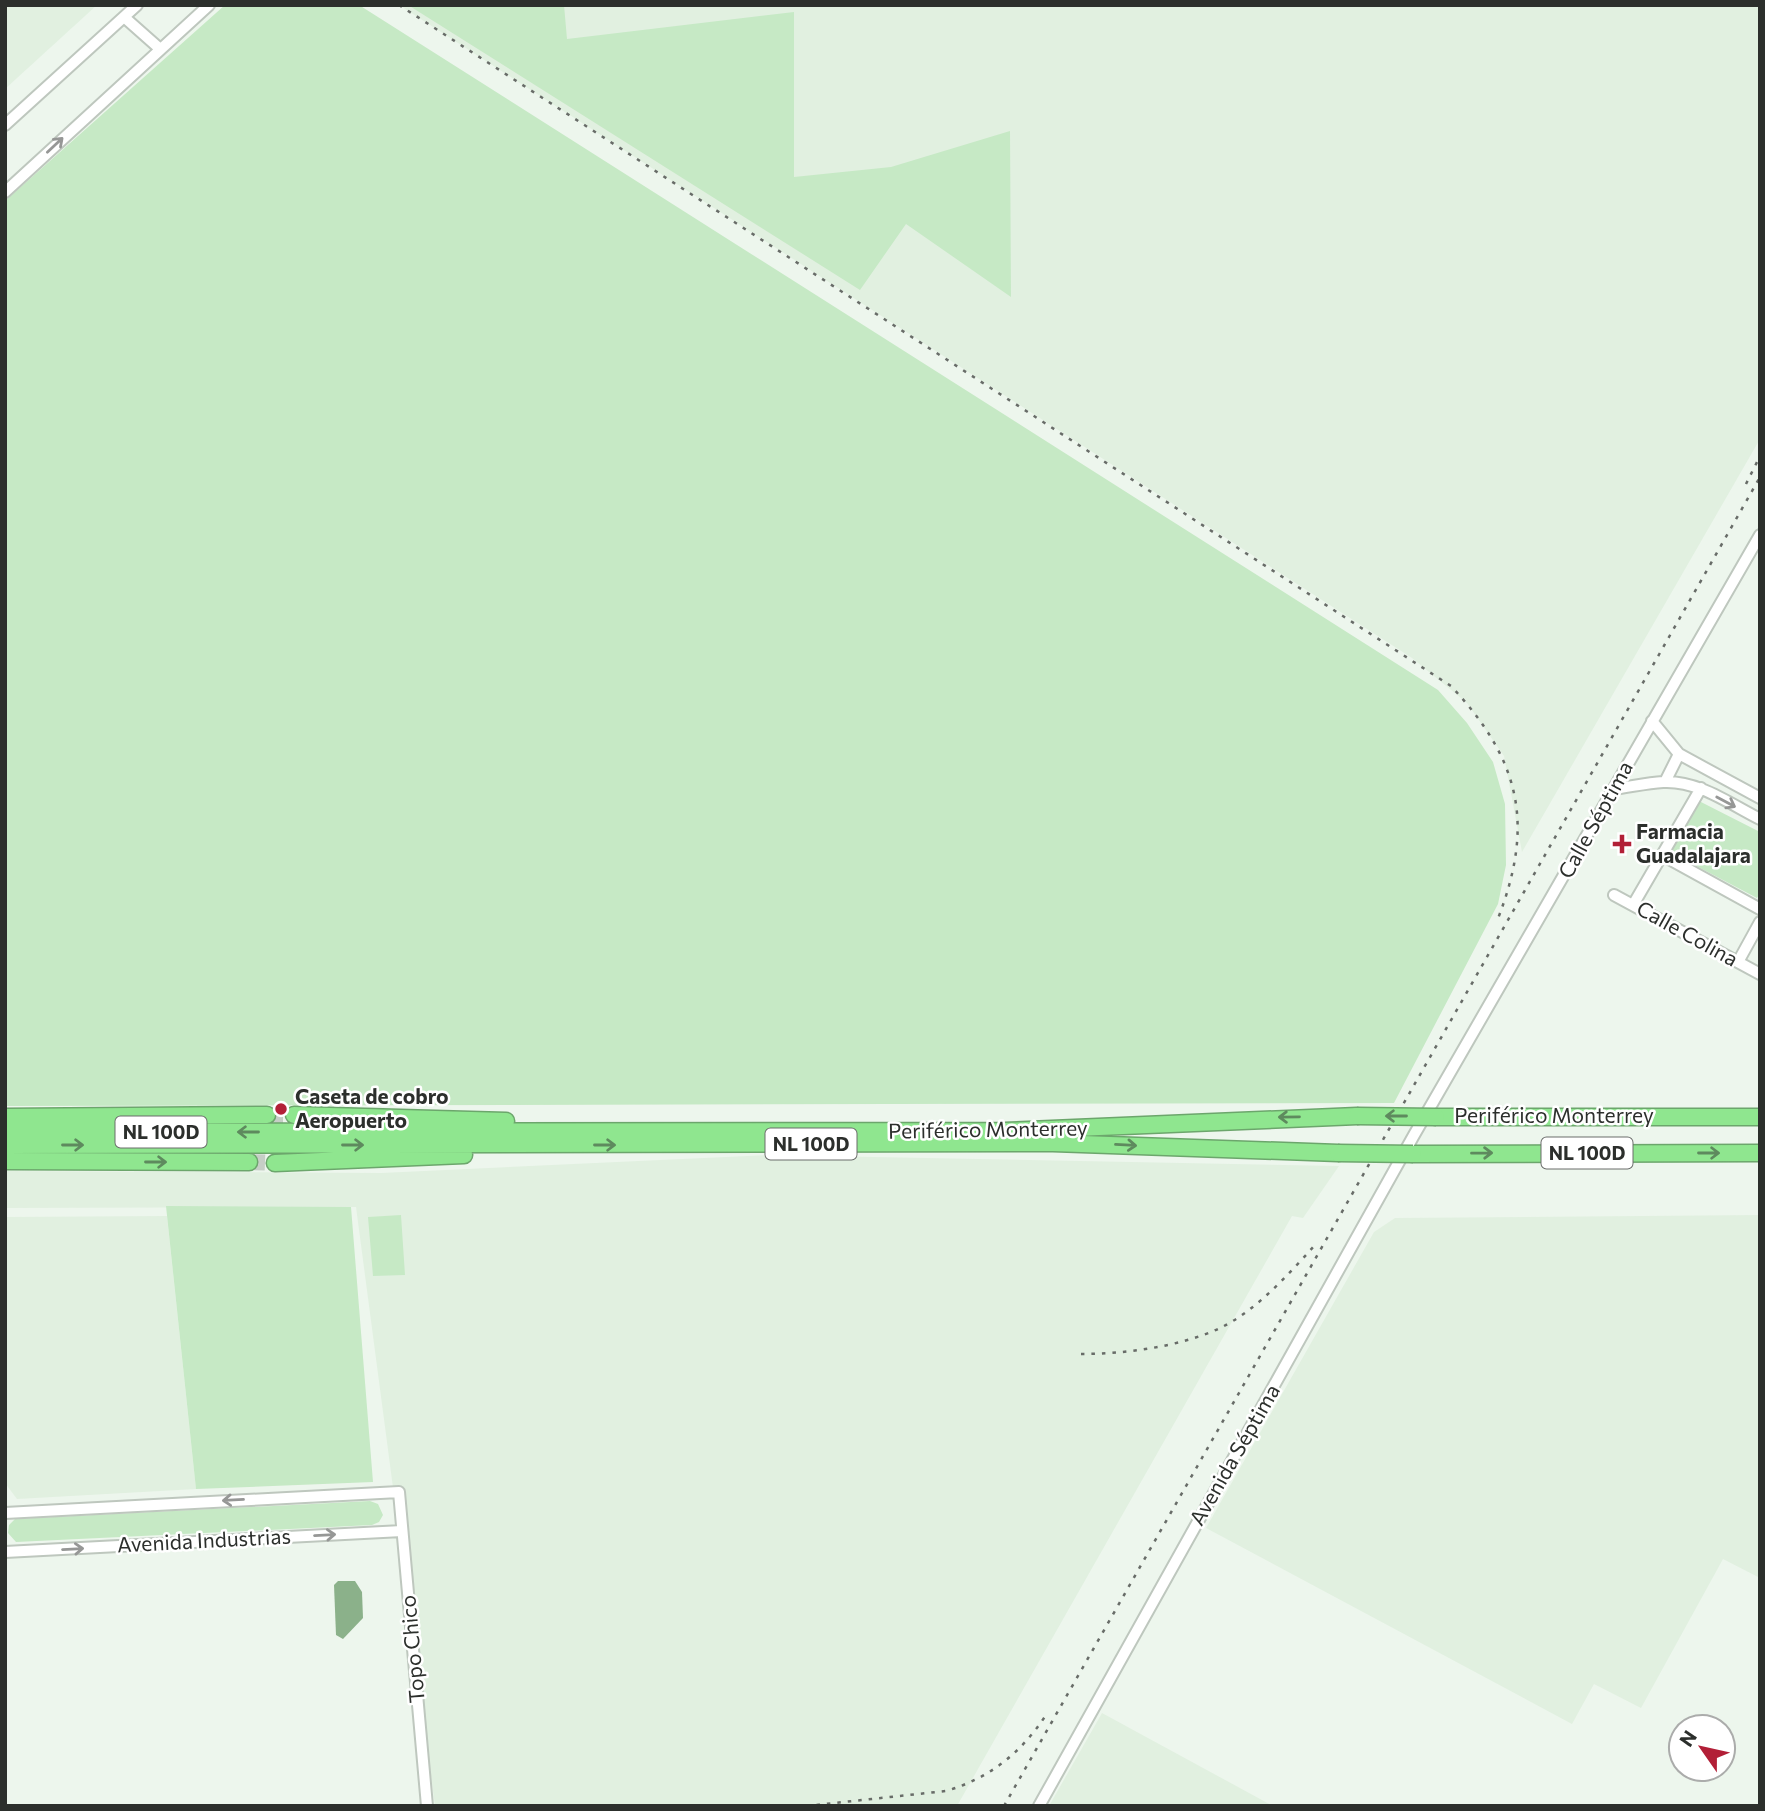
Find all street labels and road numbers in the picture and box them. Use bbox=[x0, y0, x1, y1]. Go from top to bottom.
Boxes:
street label: Calle Séptima bbox=[1552, 756, 1637, 882]
street label: Calle Colina bbox=[1633, 895, 1743, 971]
street label: Periférico Monterrey bbox=[1454, 1102, 1654, 1127]
street label: Periférico Monterrey bbox=[888, 1114, 1088, 1143]
road number: NL 100D bbox=[116, 1116, 206, 1148]
road number: NL 100D bbox=[766, 1128, 856, 1160]
road number: NL 100D bbox=[1542, 1138, 1632, 1168]
street label: Avenida Séptima bbox=[1183, 1379, 1284, 1529]
street label: Avenida Industrias bbox=[116, 1522, 291, 1557]
street label: Topo Chico bbox=[394, 1594, 429, 1704]

